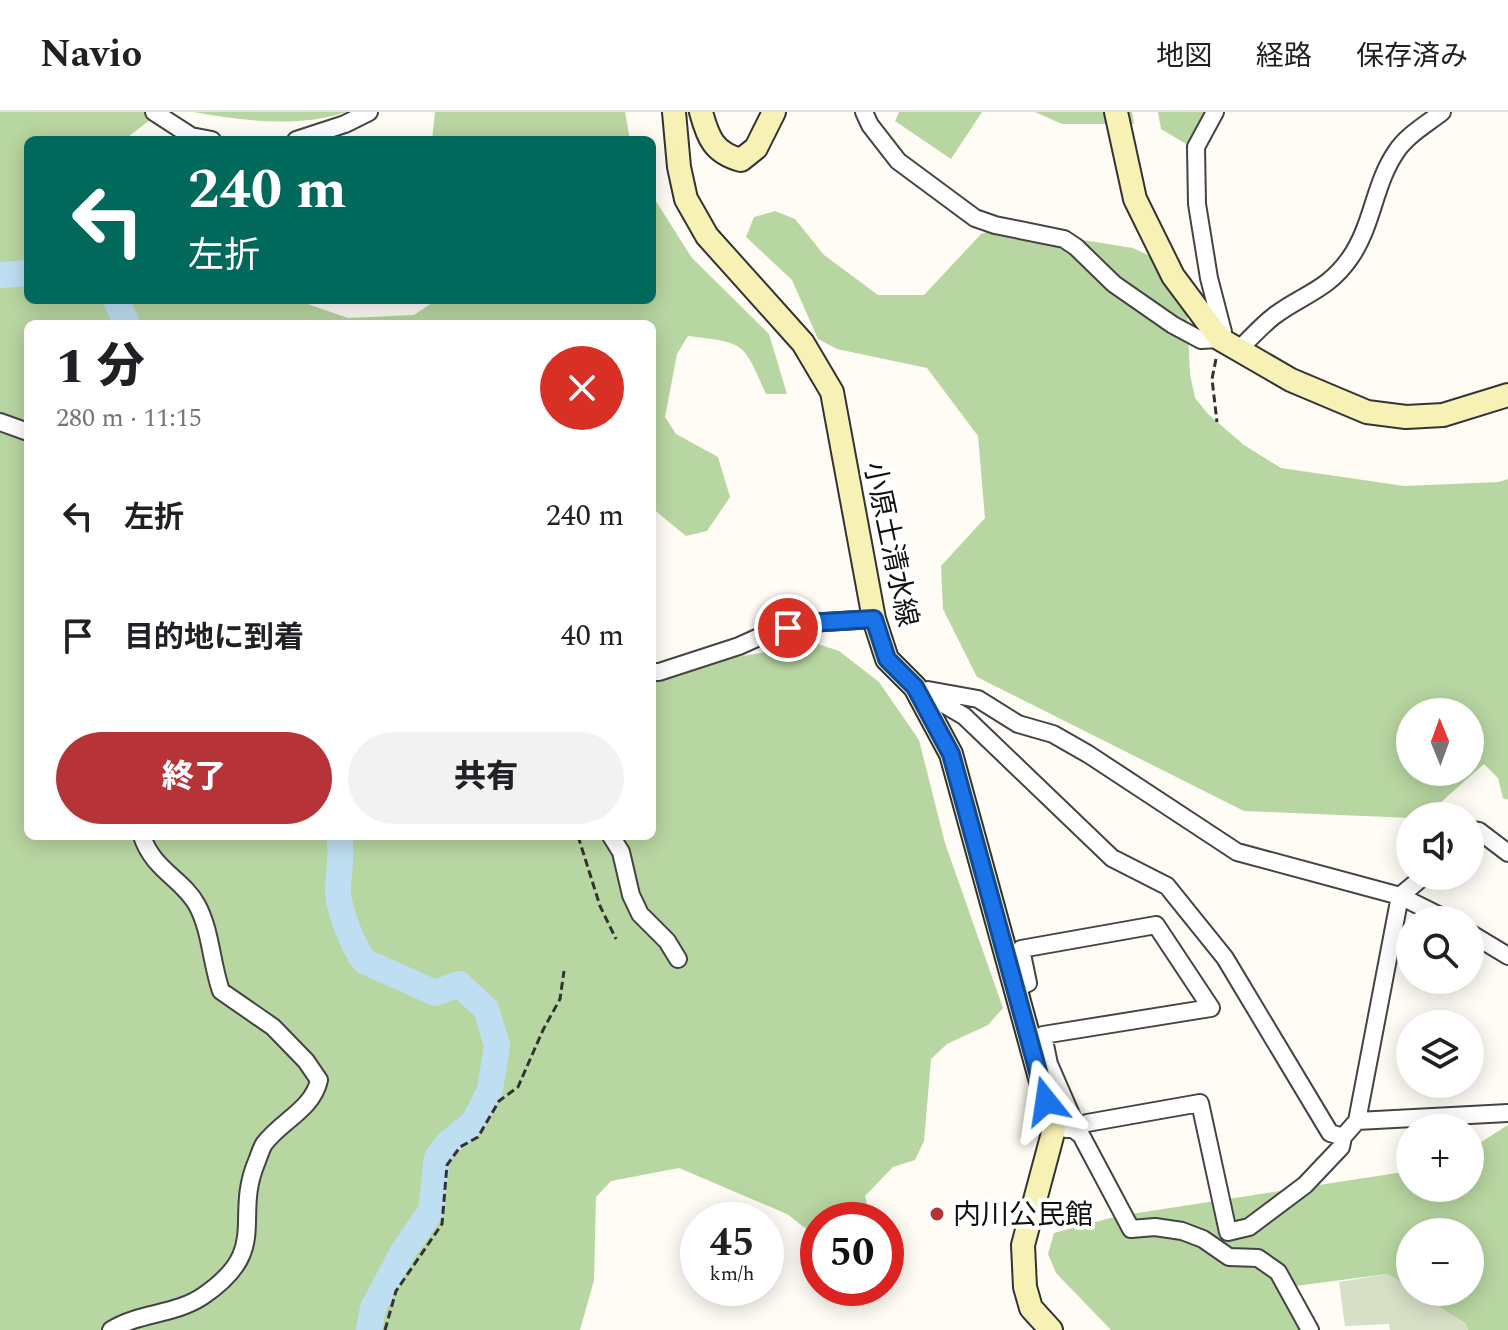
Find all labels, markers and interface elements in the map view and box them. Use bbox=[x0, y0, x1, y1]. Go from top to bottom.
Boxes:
text: Navio bbox=[40, 26, 142, 84]
text: 地図 bbox=[1156, 35, 1212, 78]
text: 経路 bbox=[1256, 35, 1312, 78]
text: 保存済み bbox=[1356, 35, 1468, 78]
text: 240 m bbox=[188, 148, 347, 233]
icon: left bbox=[56, 168, 160, 272]
text: 左折 bbox=[188, 229, 260, 284]
text: 1 分 bbox=[56, 331, 145, 404]
button: close bbox=[540, 346, 624, 430]
text: 280 m · 11:15 bbox=[56, 398, 202, 438]
street label: 小原土清水線 bbox=[852, 458, 929, 631]
text: 240 m bbox=[546, 493, 624, 539]
icon: left bbox=[56, 494, 100, 538]
text: 左折 bbox=[124, 495, 184, 541]
pin bbox=[754, 594, 822, 662]
icon: arrive bbox=[766, 606, 810, 650]
text: 40 m bbox=[561, 613, 624, 659]
icon: arrive bbox=[56, 614, 100, 658]
text: 目的地に到着 bbox=[124, 615, 304, 661]
north arrow bbox=[1396, 698, 1484, 786]
map controls bbox=[1396, 698, 1484, 1306]
button: 終了 bbox=[56, 732, 332, 824]
button: 共有 bbox=[348, 732, 624, 824]
button: sound bbox=[1396, 802, 1484, 890]
button: search bbox=[1396, 906, 1484, 994]
button: layers bbox=[1396, 1010, 1484, 1098]
position arrow bbox=[1004, 1059, 1088, 1143]
button: + bbox=[1396, 1114, 1484, 1202]
place label: 内川公民館 bbox=[953, 1194, 1093, 1237]
speed limit sign: 50 bbox=[800, 1202, 904, 1306]
marker: 内川公民館 bbox=[928, 1205, 946, 1223]
text: 45 bbox=[710, 1213, 754, 1274]
button: − bbox=[1396, 1218, 1484, 1306]
text: km/h bbox=[710, 1259, 755, 1289]

